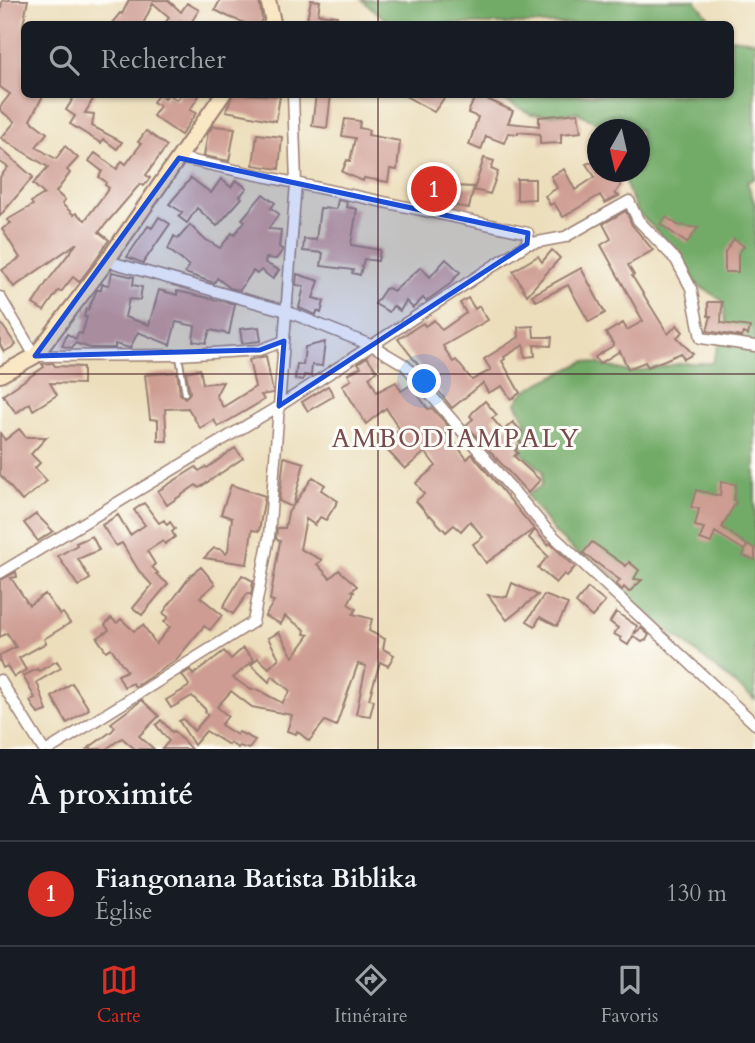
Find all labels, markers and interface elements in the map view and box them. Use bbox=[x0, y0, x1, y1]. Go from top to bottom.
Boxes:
search box bbox=[21, 21, 734, 98]
icon: search bbox=[45, 41, 83, 79]
text: Rechercher bbox=[101, 42, 226, 77]
north arrow bbox=[587, 119, 650, 182]
pin: 1 bbox=[411, 163, 457, 215]
your location bbox=[407, 364, 441, 398]
district label: AMBODIAMPALY bbox=[331, 421, 581, 456]
text: À proximité bbox=[28, 774, 193, 815]
text: Fiangonana Batista Biblika bbox=[95, 861, 417, 896]
text: 1 bbox=[45, 878, 57, 909]
text: 130 m bbox=[666, 878, 727, 909]
text: Église bbox=[95, 896, 153, 927]
tab: Carte bbox=[97, 961, 141, 1029]
tab: Itinéraire bbox=[334, 961, 408, 1029]
tab: Favoris bbox=[601, 961, 658, 1029]

